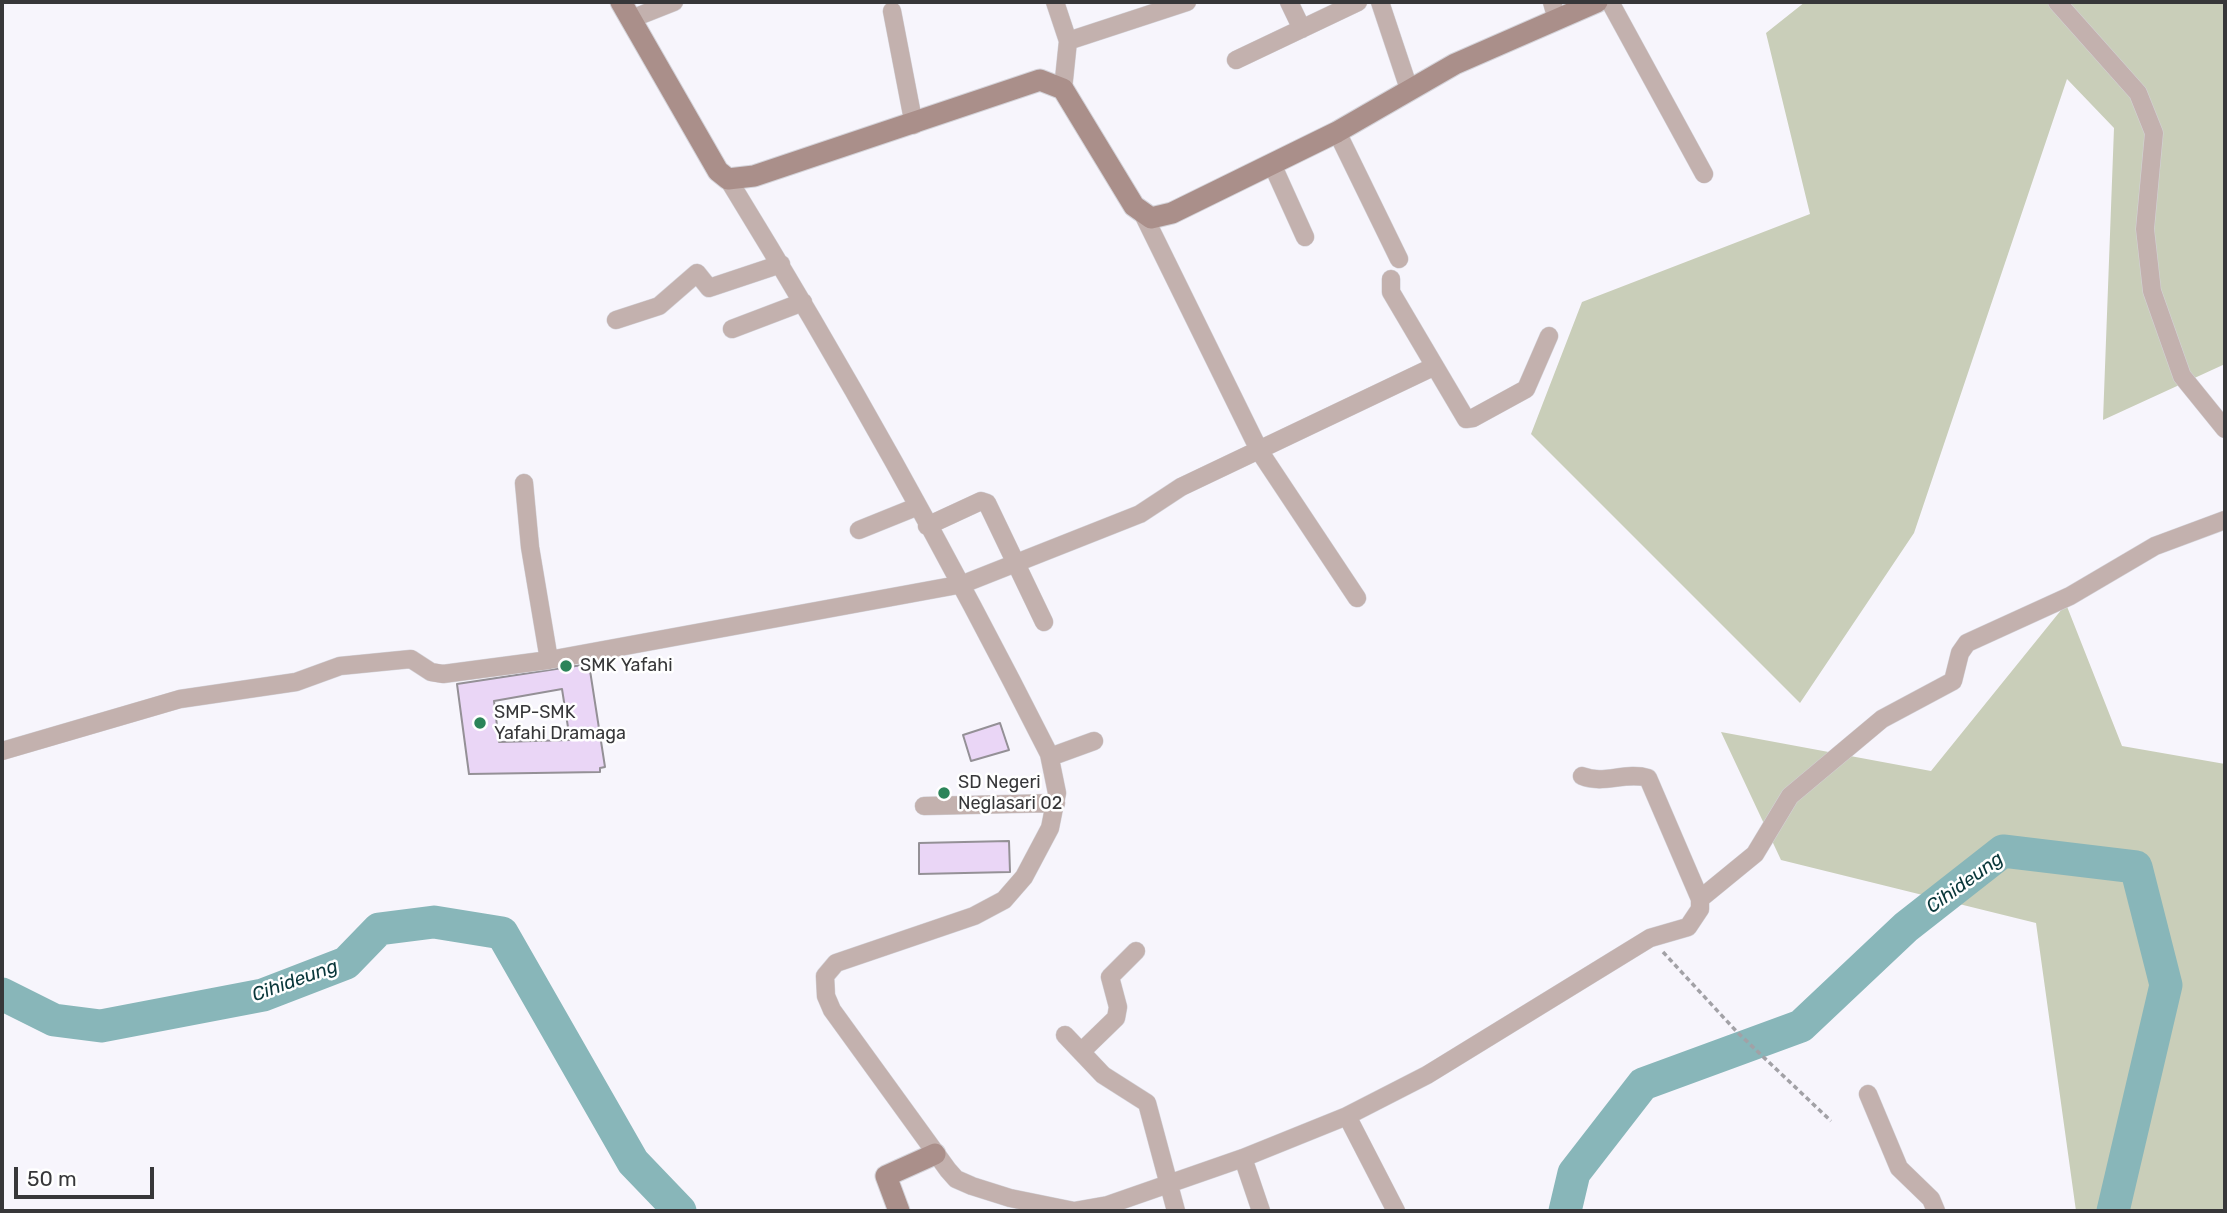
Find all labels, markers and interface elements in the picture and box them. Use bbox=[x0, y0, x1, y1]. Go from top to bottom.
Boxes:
place label: SMK Yafahi bbox=[580, 655, 672, 677]
marker: SMK Yafahi bbox=[558, 658, 574, 674]
place label: SMP-SMK Yafahi Dramaga bbox=[494, 702, 626, 744]
marker: SMP-SMK Yafahi Dramaga bbox=[472, 715, 488, 731]
place label: SD Negeri Neglasari 02 bbox=[958, 772, 1062, 814]
marker: SD Negeri Neglasari 02 bbox=[936, 785, 952, 801]
water label: Cihideung bbox=[1922, 847, 2008, 919]
water label: Cihideung bbox=[249, 955, 341, 1007]
scale bar bbox=[18, 1154, 158, 1198]
text: 50 m bbox=[27, 1166, 77, 1191]

